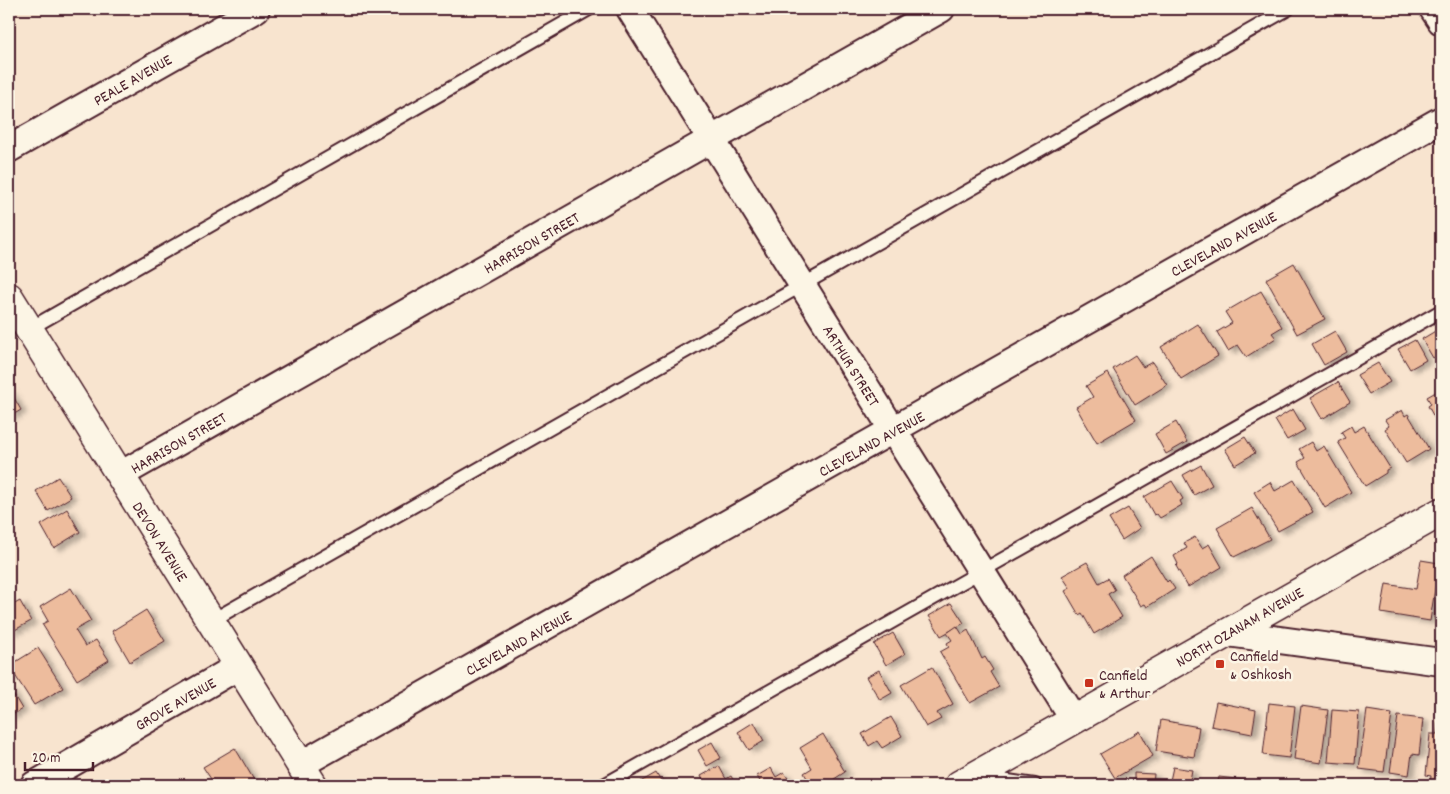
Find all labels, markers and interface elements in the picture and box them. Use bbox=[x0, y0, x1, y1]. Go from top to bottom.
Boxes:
street label: PEALE AVENUE bbox=[90, 49, 177, 113]
street label: CLEVELAND AVENUE bbox=[1167, 206, 1282, 284]
street label: HARRISON STREET bbox=[480, 207, 585, 281]
street label: ARTHUR STREET bbox=[816, 321, 884, 412]
street label: CLEVELAND AVENUE bbox=[815, 406, 930, 484]
street label: HARRISON STREET bbox=[127, 407, 232, 481]
street label: DEVON AVENUE bbox=[125, 498, 193, 587]
street label: NORTH OZANAM AVENUE bbox=[1172, 582, 1309, 674]
street label: CLEVELAND AVENUE bbox=[462, 605, 577, 683]
place label: Canfield & Oshkosh bbox=[1230, 646, 1292, 687]
marker: Canfield & Oshkosh bbox=[1214, 658, 1226, 670]
place label: Canfield & Arthur bbox=[1099, 665, 1151, 706]
street label: GROVE AVENUE bbox=[131, 672, 222, 738]
marker: Canfield & Arthur bbox=[1083, 677, 1095, 689]
scale bar bbox=[25, 739, 92, 771]
text: 20 m bbox=[32, 748, 60, 770]

